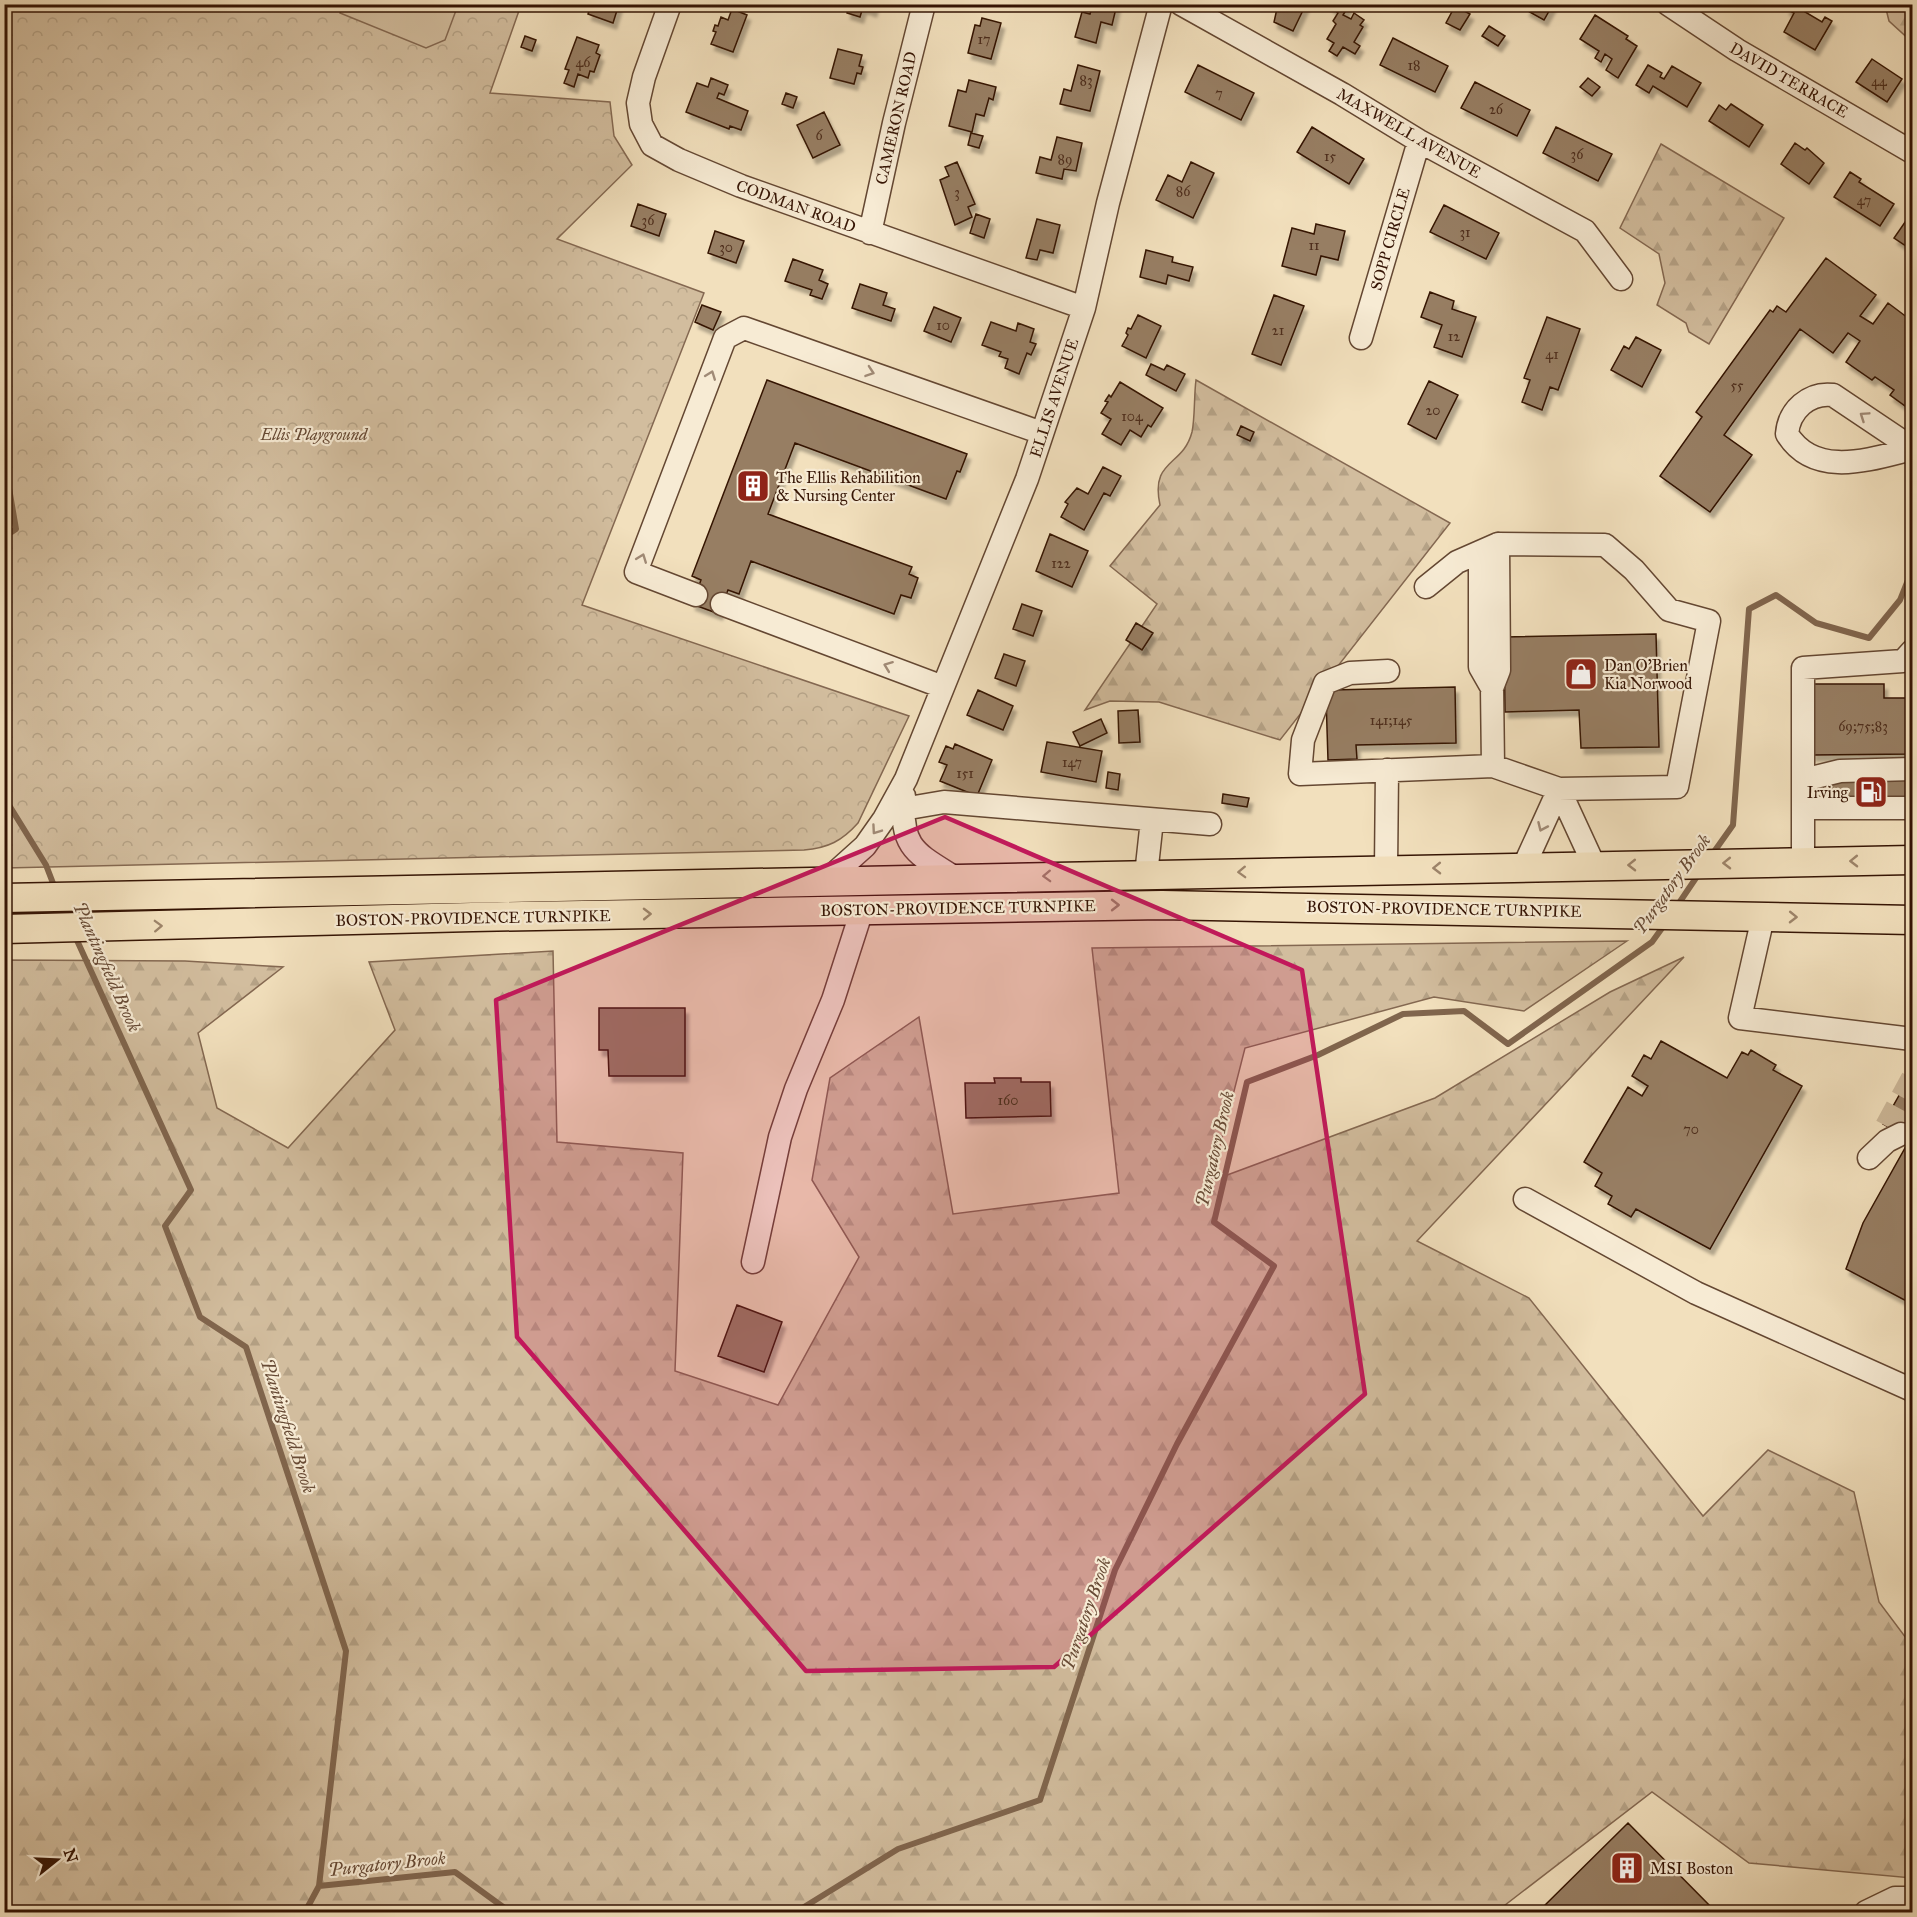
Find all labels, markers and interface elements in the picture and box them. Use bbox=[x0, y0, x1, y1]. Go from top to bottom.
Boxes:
house number: 17 bbox=[977, 31, 991, 48]
street label: DAVID TERRACE bbox=[1726, 38, 1852, 122]
street label: CAMERON ROAD bbox=[871, 50, 921, 186]
house number: 46 bbox=[576, 54, 591, 71]
house number: 18 bbox=[1408, 57, 1420, 74]
house number: 83 bbox=[1079, 72, 1093, 89]
house number: 44 bbox=[1871, 73, 1888, 90]
street label: MAXWELL AVENUE bbox=[1334, 84, 1484, 182]
house number: 7 bbox=[1215, 85, 1223, 102]
house number: 26 bbox=[1489, 101, 1504, 118]
house number: 6 bbox=[815, 127, 823, 144]
house number: 36 bbox=[1571, 146, 1584, 163]
house number: 15 bbox=[1324, 148, 1336, 165]
house number: 89 bbox=[1058, 151, 1072, 168]
street label: CODMAN ROAD bbox=[734, 176, 858, 236]
house number: 86 bbox=[1176, 183, 1191, 200]
house number: 3 bbox=[954, 184, 960, 201]
street label: SOPP CIRCLE bbox=[1366, 185, 1414, 293]
house number: 47 bbox=[1857, 192, 1871, 209]
house number: 36 bbox=[642, 212, 655, 229]
house number: 31 bbox=[1459, 224, 1471, 241]
house number: 11 bbox=[1308, 237, 1320, 254]
house number: 30 bbox=[719, 239, 733, 256]
house number: 10 bbox=[936, 317, 950, 334]
house number: 21 bbox=[1272, 322, 1285, 339]
house number: 12 bbox=[1448, 328, 1460, 345]
street label: ELLIS AVENUE bbox=[1026, 336, 1082, 460]
house number: 41 bbox=[1545, 346, 1559, 363]
one-way arrow bbox=[864, 365, 875, 378]
one-way arrow bbox=[704, 370, 716, 381]
house number: 55 bbox=[1730, 377, 1744, 394]
house number: 20 bbox=[1425, 402, 1441, 419]
house number: 104 bbox=[1121, 408, 1144, 425]
one-way arrow bbox=[1860, 411, 1870, 423]
park label: Ellis Playground bbox=[260, 425, 369, 444]
building icon: The Ellis Rehabilition & Nursing Center bbox=[735, 468, 771, 504]
place label: The Ellis Rehabilition & Nursing Center bbox=[776, 468, 921, 506]
one-way arrow bbox=[634, 553, 647, 563]
house number: 122 bbox=[1051, 555, 1071, 572]
shop icon: Dan O'Brien Kia Norwood bbox=[1563, 656, 1599, 692]
place label: Dan O'Brien Kia Norwood bbox=[1604, 656, 1692, 693]
one-way arrow bbox=[883, 661, 894, 674]
house number: 141;145 bbox=[1370, 712, 1413, 729]
house number: 69;75;83 bbox=[1838, 718, 1888, 735]
house number: 147 bbox=[1062, 754, 1082, 771]
house number: 151 bbox=[956, 765, 974, 782]
fuel station icon: Irving bbox=[1853, 774, 1889, 810]
place label: Irving bbox=[1807, 783, 1849, 803]
one-way arrow bbox=[1537, 821, 1549, 832]
one-way arrow bbox=[873, 823, 884, 834]
water label: Purgatory Brook bbox=[1629, 830, 1715, 938]
one-way arrow bbox=[1850, 855, 1859, 867]
one-way arrow bbox=[1722, 857, 1731, 869]
one-way arrow bbox=[1627, 859, 1636, 871]
one-way arrow bbox=[1432, 861, 1441, 874]
one-way arrow bbox=[1237, 866, 1246, 878]
one-way arrow bbox=[1042, 870, 1051, 883]
street label: BOSTON-PROVIDENCE TURNPIKE bbox=[820, 896, 1096, 920]
street label: BOSTON-PROVIDENCE TURNPIKE bbox=[1306, 897, 1582, 921]
water label: Plantingfield Brook bbox=[69, 899, 145, 1035]
one-way arrow bbox=[1110, 899, 1119, 911]
street label: BOSTON-PROVIDENCE TURNPIKE bbox=[335, 906, 611, 930]
one-way arrow bbox=[642, 908, 651, 920]
one-way arrow bbox=[1789, 911, 1798, 924]
one-way arrow bbox=[154, 919, 163, 932]
water label: Purgatory Brook bbox=[1191, 1089, 1239, 1209]
house number: 160 bbox=[998, 1092, 1018, 1109]
house number: 70 bbox=[1683, 1121, 1699, 1138]
water label: Plantingfield Brook bbox=[256, 1356, 320, 1496]
water label: Purgatory Brook bbox=[1056, 1555, 1116, 1673]
north arrow bbox=[27, 1830, 87, 1890]
text: N bbox=[60, 1846, 82, 1865]
water label: Purgatory Brook bbox=[327, 1847, 447, 1881]
building icon: MSI Boston bbox=[1609, 1850, 1645, 1886]
place label: MSI Boston bbox=[1650, 1859, 1733, 1878]

